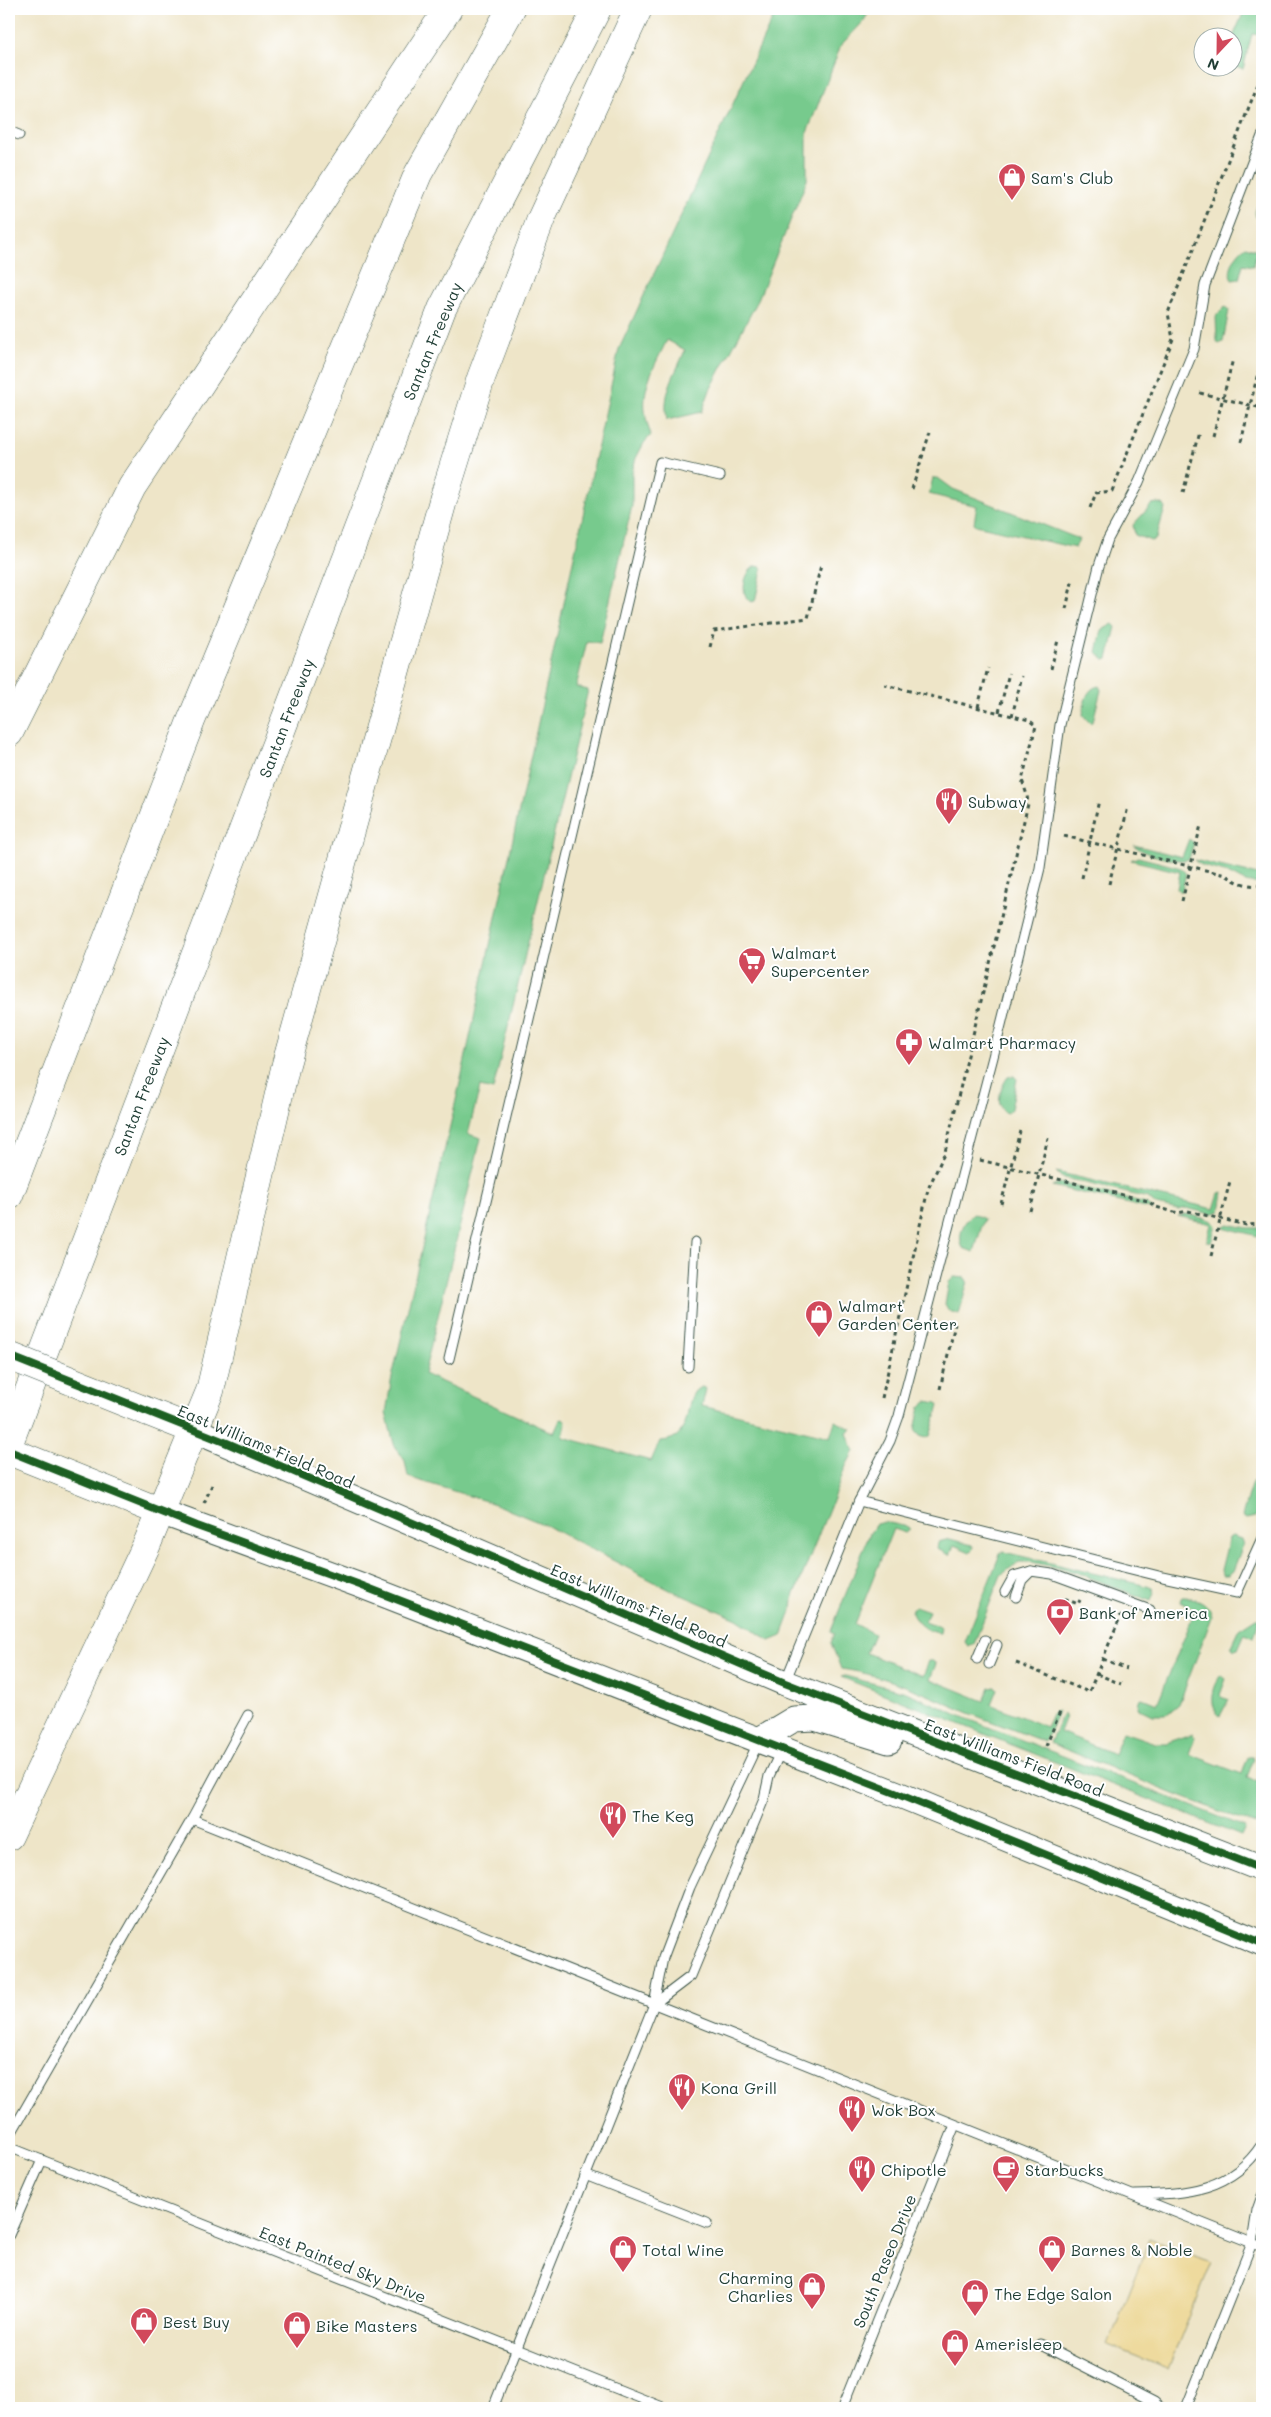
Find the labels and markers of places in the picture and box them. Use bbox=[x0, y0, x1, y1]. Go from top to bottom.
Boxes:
shop icon: Sam's Club bbox=[997, 162, 1027, 201]
place label: Sam's Club bbox=[1031, 167, 1114, 188]
restaurant icon: Subway bbox=[934, 786, 964, 825]
place label: Subway bbox=[968, 791, 1027, 812]
place label: Walmart Supercenter bbox=[771, 942, 870, 981]
supermarket icon: Walmart Supercenter bbox=[737, 946, 767, 985]
pharmacy icon: Walmart Pharmacy bbox=[894, 1027, 924, 1066]
place label: Walmart Pharmacy bbox=[928, 1032, 1076, 1053]
place label: Walmart Garden Center bbox=[838, 1295, 957, 1334]
shop icon: Walmart Garden Center bbox=[804, 1299, 834, 1338]
bank icon: Bank of America bbox=[1045, 1597, 1075, 1636]
place label: Bank of America bbox=[1079, 1602, 1208, 1623]
restaurant icon: The Keg bbox=[598, 1800, 628, 1839]
place label: The Keg bbox=[632, 1805, 694, 1826]
restaurant icon: Kona Grill bbox=[667, 2072, 697, 2111]
place label: Kona Grill bbox=[701, 2077, 777, 2098]
restaurant icon: Wok Box bbox=[837, 2094, 867, 2133]
place label: Wok Box bbox=[871, 2099, 936, 2120]
restaurant icon: Chipotle bbox=[847, 2154, 877, 2193]
cafe icon: Starbucks bbox=[991, 2154, 1021, 2193]
place label: Chipotle bbox=[881, 2159, 947, 2180]
place label: Starbucks bbox=[1025, 2159, 1104, 2180]
shop icon: Total Wine bbox=[608, 2234, 638, 2273]
shop icon: Barnes & Noble bbox=[1037, 2234, 1067, 2273]
place label: Total Wine bbox=[642, 2239, 724, 2260]
place label: Barnes & Noble bbox=[1071, 2239, 1193, 2260]
place label: Charming Charlies bbox=[719, 2267, 793, 2306]
shop icon: Charming Charlies bbox=[797, 2271, 827, 2310]
shop icon: The Edge Salon bbox=[960, 2278, 990, 2317]
place label: The Edge Salon bbox=[994, 2283, 1112, 2304]
shop icon: Best Buy bbox=[129, 2306, 159, 2345]
shop icon: Bike Masters bbox=[282, 2310, 312, 2349]
place label: Best Buy bbox=[163, 2311, 230, 2332]
place label: Bike Masters bbox=[316, 2315, 418, 2336]
shop icon: Amerisleep bbox=[940, 2328, 970, 2367]
place label: Amerisleep bbox=[974, 2333, 1062, 2354]

